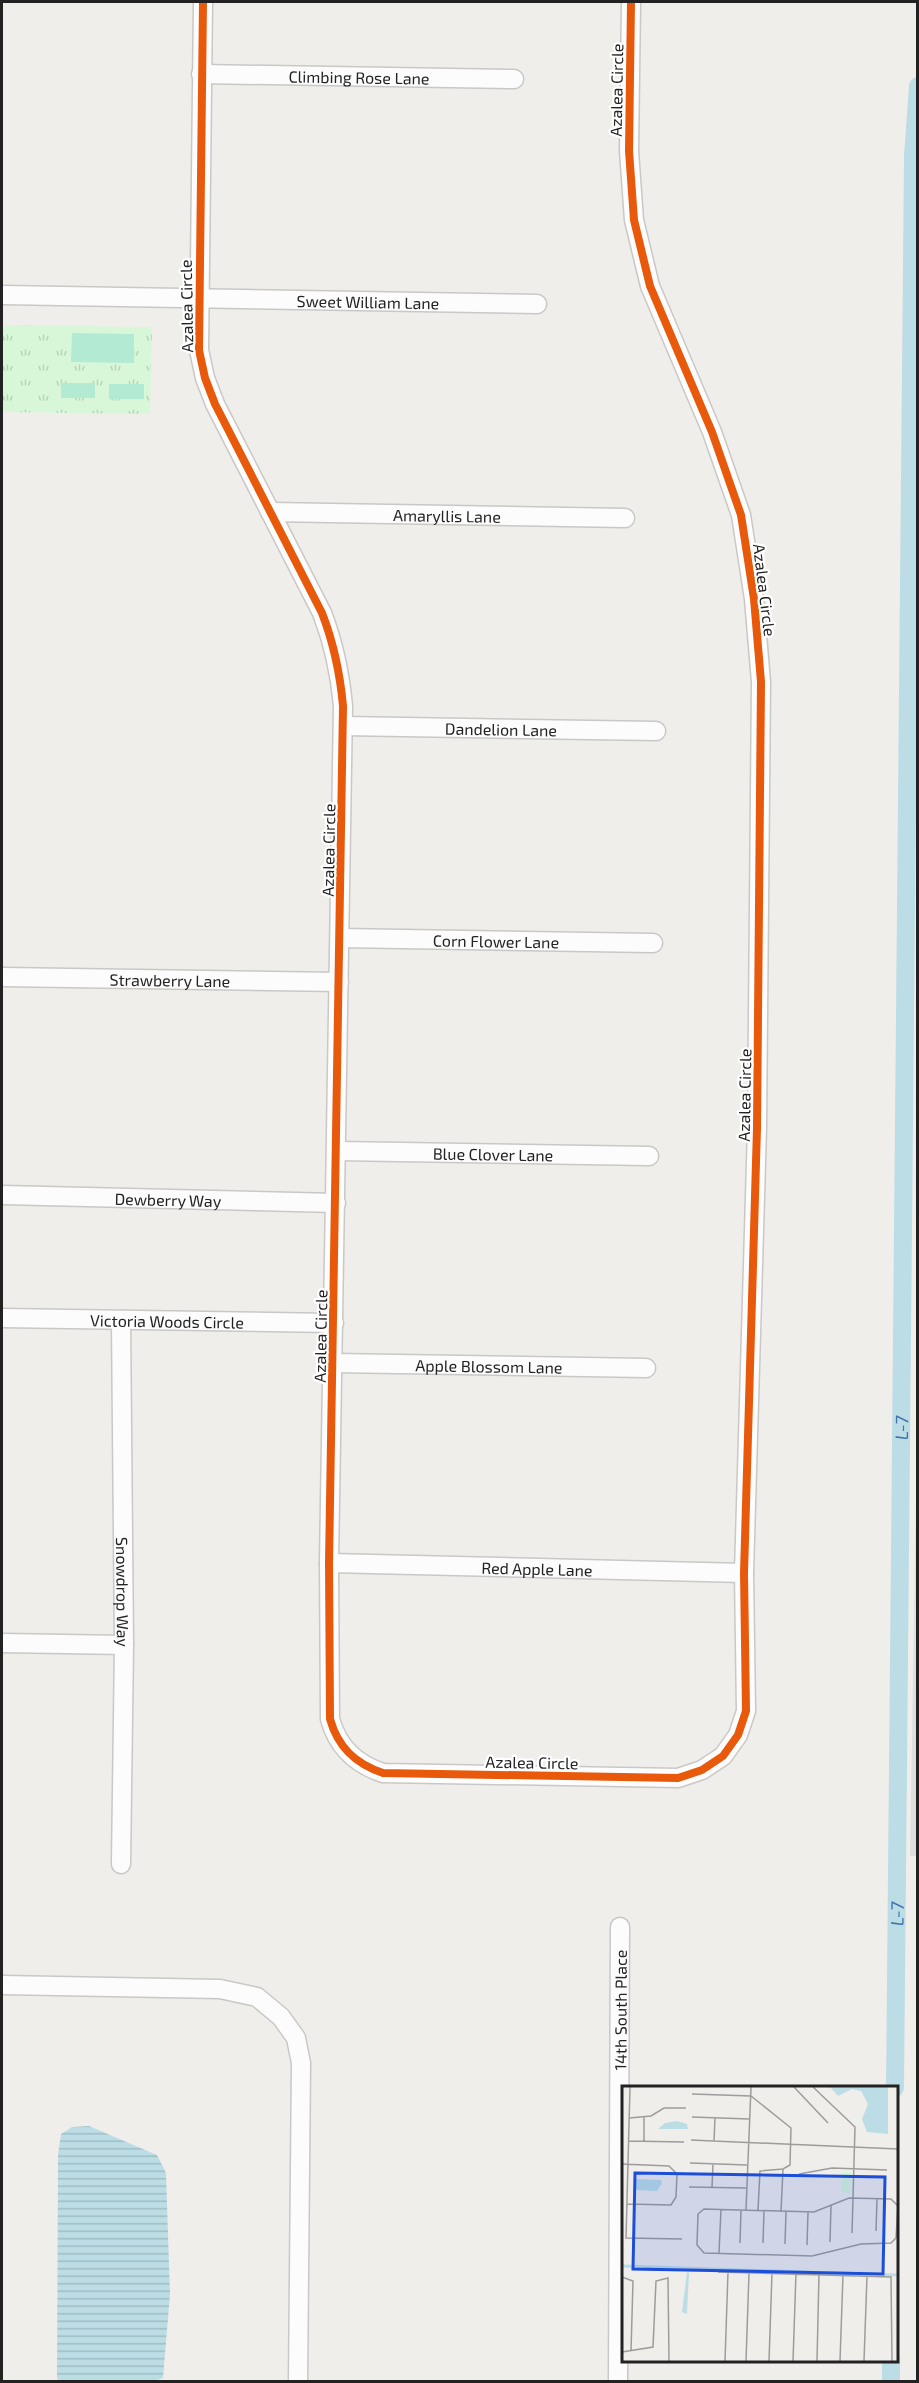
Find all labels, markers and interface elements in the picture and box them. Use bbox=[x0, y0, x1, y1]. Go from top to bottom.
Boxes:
street label: Azalea Circle bbox=[606, 43, 626, 137]
street label: Climbing Rose Lane bbox=[288, 66, 430, 87]
street label: Azalea Circle bbox=[176, 259, 196, 353]
street label: Sweet William Lane bbox=[296, 290, 439, 312]
street label: Amaryllis Lane bbox=[393, 505, 501, 525]
street label: Azalea Circle bbox=[750, 543, 780, 637]
street label: Dandelion Lane bbox=[445, 718, 557, 739]
street label: Azalea Circle bbox=[318, 803, 338, 897]
street label: Corn Flower Lane bbox=[433, 930, 559, 951]
street label: Strawberry Lane bbox=[110, 969, 230, 990]
street label: Azalea Circle bbox=[734, 1048, 754, 1142]
street label: Blue Clover Lane bbox=[433, 1143, 553, 1164]
street label: Dewberry Way bbox=[114, 1188, 222, 1210]
street label: Azalea Circle bbox=[310, 1289, 330, 1383]
street label: Victoria Woods Circle bbox=[90, 1310, 244, 1331]
street label: Apple Blossom Lane bbox=[415, 1355, 563, 1376]
water label: L-7 bbox=[890, 1415, 912, 1440]
street label: Snowdrop Way bbox=[114, 1537, 134, 1648]
street label: Red Apple Lane bbox=[481, 1557, 593, 1579]
street label: Azalea Circle bbox=[485, 1752, 579, 1772]
water label: L-7 bbox=[886, 1901, 908, 1926]
street label: 14th South Place bbox=[610, 1950, 629, 2070]
inset map bbox=[622, 2086, 898, 2362]

